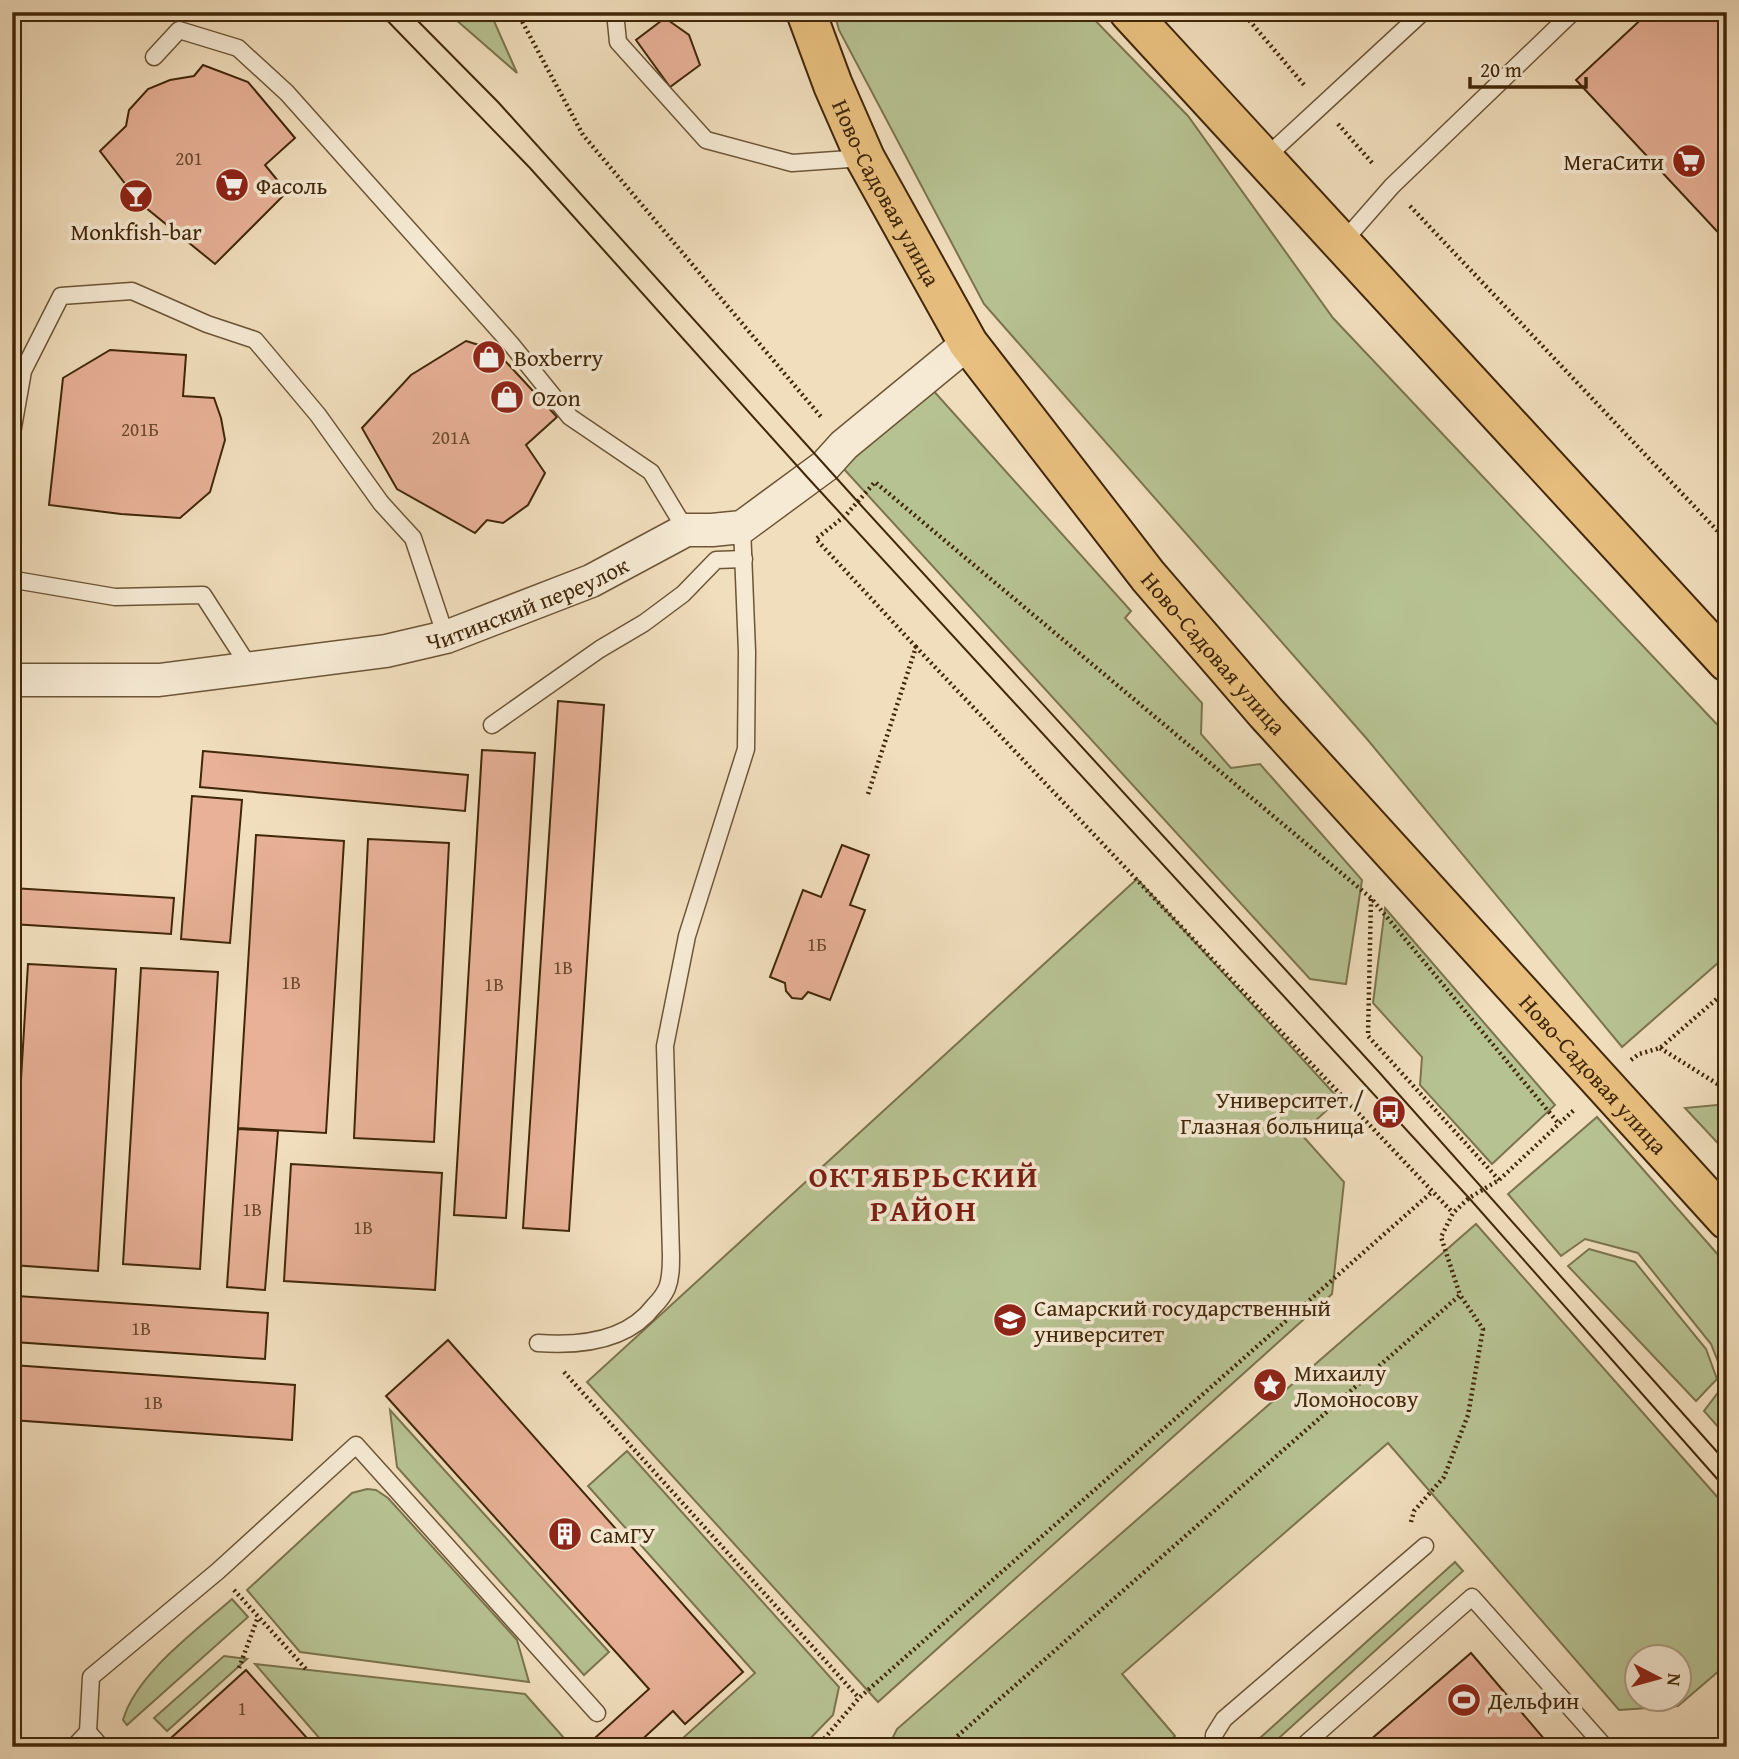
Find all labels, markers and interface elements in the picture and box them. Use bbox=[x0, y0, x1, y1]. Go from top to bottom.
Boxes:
scale bar bbox=[1470, 46, 1585, 90]
text: 20 m bbox=[1480, 54, 1522, 85]
street label: Ново-Садовая улица bbox=[825, 94, 949, 292]
supermarket icon: МегаСити bbox=[1670, 142, 1708, 180]
house number: 201 bbox=[175, 144, 203, 172]
place label: МегаСити bbox=[1564, 145, 1664, 178]
supermarket icon: Фасоль bbox=[213, 166, 251, 204]
place label: Фасоль bbox=[256, 169, 327, 202]
bar icon: Monkfish-bar bbox=[117, 177, 155, 215]
place label: Monkfish-bar bbox=[70, 215, 202, 248]
shop icon: Boxberry bbox=[470, 338, 508, 376]
place label: Boxberry bbox=[514, 341, 604, 374]
shop icon: Ozon bbox=[488, 378, 526, 416]
place label: Ozon bbox=[532, 381, 581, 414]
house number: 201Б bbox=[121, 415, 159, 443]
house number: 201А bbox=[432, 423, 471, 451]
street label: Читинский переулок bbox=[422, 548, 634, 658]
street label: Ново-Садовая улица bbox=[1134, 564, 1294, 742]
house number: 1Б bbox=[807, 930, 827, 958]
house number: 1В bbox=[553, 953, 573, 981]
house number: 1В bbox=[281, 968, 301, 996]
house number: 1В bbox=[484, 970, 504, 998]
street label: Ново-Садовая улица bbox=[1512, 986, 1676, 1161]
place label: Университет / Глазная больница bbox=[1180, 1083, 1364, 1142]
bus stop icon: Университет / Глазная больница bbox=[1370, 1093, 1408, 1131]
district label: ОКТЯБРЬСКИЙ РАЙОН bbox=[809, 1154, 1039, 1232]
house number: 1В bbox=[242, 1195, 262, 1223]
house number: 1В bbox=[353, 1213, 373, 1241]
place label: Самарский государственный университет bbox=[1033, 1291, 1331, 1350]
school or university icon: Самарский государственный университет bbox=[991, 1301, 1029, 1339]
house number: 1В bbox=[131, 1314, 151, 1342]
place label: Михаилу Ломоносову bbox=[1294, 1356, 1419, 1415]
place icon: Михаилу Ломоносову bbox=[1251, 1366, 1289, 1404]
house number: 1В bbox=[143, 1388, 163, 1416]
building icon: СамГУ bbox=[546, 1515, 584, 1553]
place label: СамГУ bbox=[590, 1518, 656, 1551]
north arrow bbox=[1624, 1644, 1694, 1714]
text: N bbox=[1660, 1672, 1689, 1688]
sports icon: Дельфин bbox=[1445, 1681, 1483, 1719]
place label: Дельфин bbox=[1487, 1684, 1579, 1717]
house number: 1 bbox=[237, 1694, 247, 1722]

